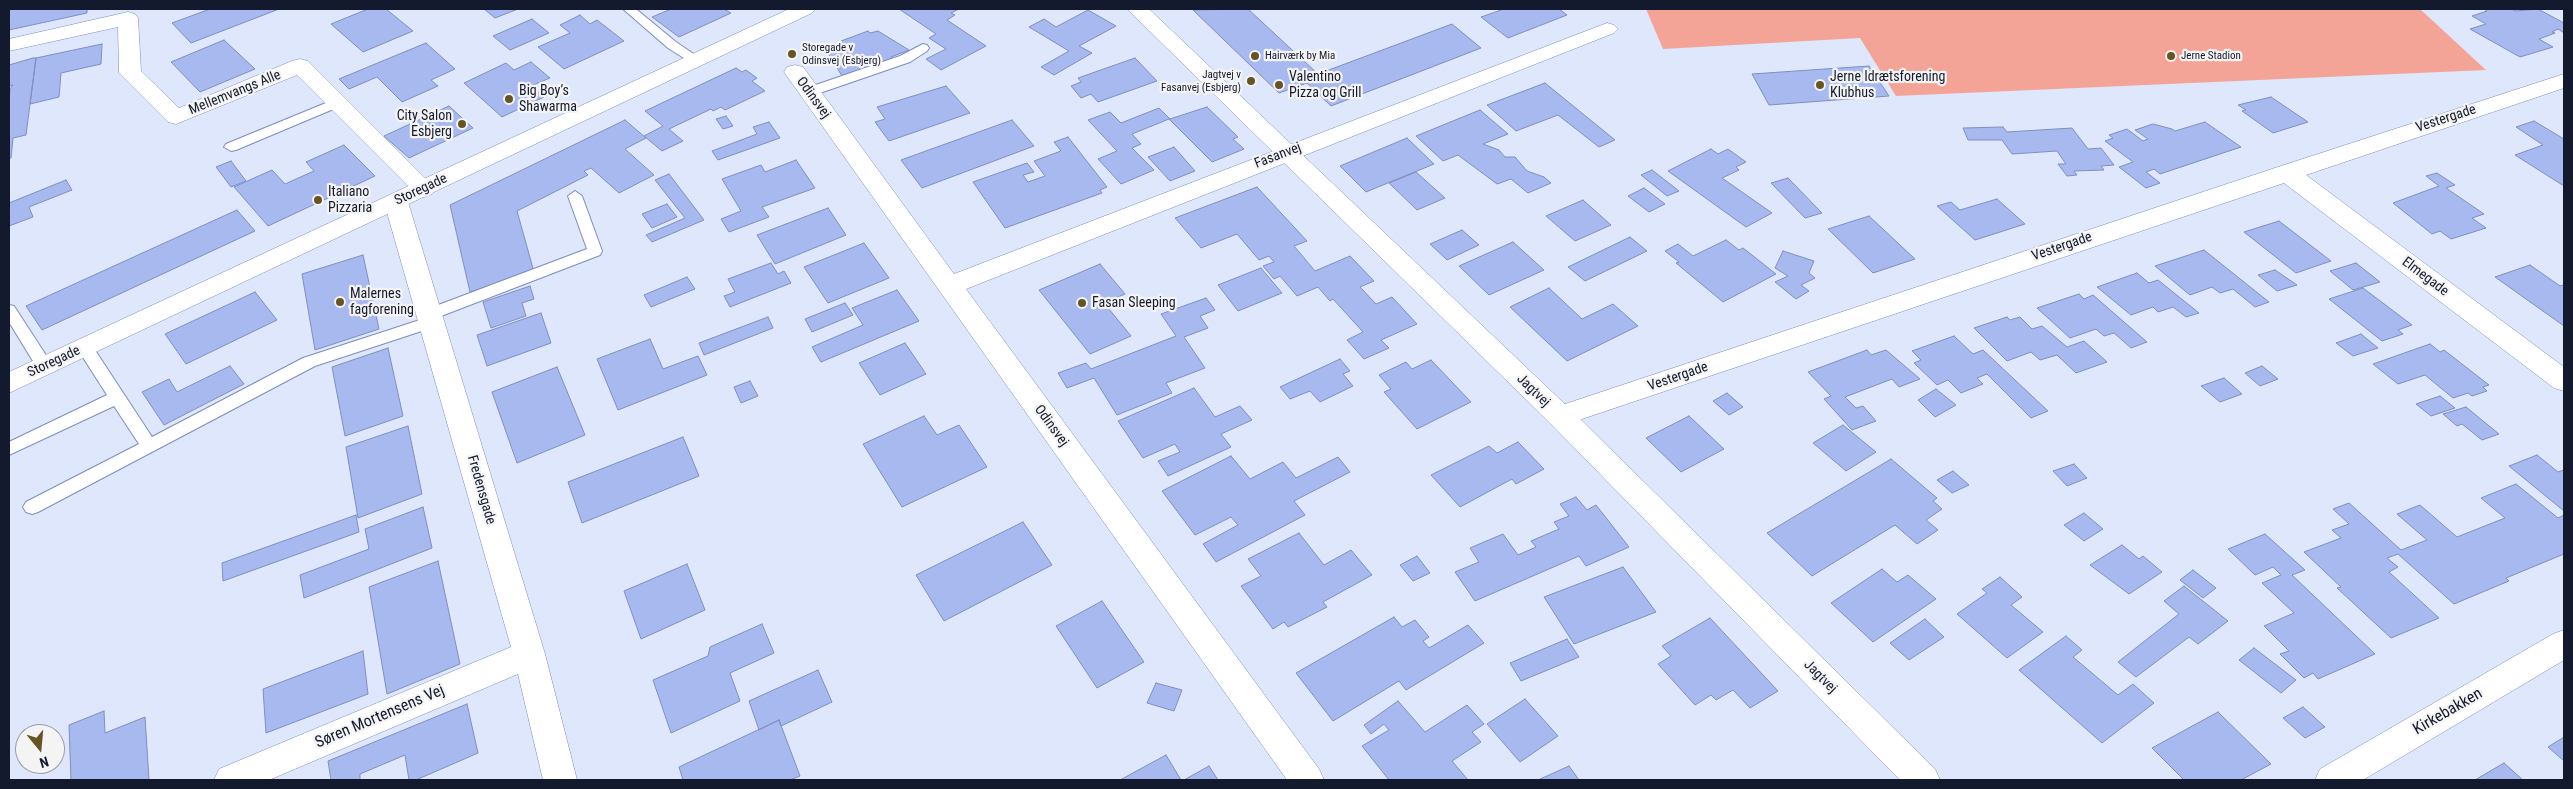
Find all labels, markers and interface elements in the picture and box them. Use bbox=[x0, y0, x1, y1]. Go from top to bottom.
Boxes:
place label: Storegade v Odinsvej (Esbjerg) bbox=[802, 41, 881, 67]
marker: Storegade v Odinsvej (Esbjerg) bbox=[786, 48, 798, 60]
place label: Hairværk by Mia bbox=[1265, 49, 1335, 63]
place label: Jerne Stadion bbox=[2181, 49, 2241, 63]
marker: Hairværk by Mia bbox=[1249, 50, 1261, 62]
marker: Jerne Stadion bbox=[2165, 50, 2177, 62]
street label: Mellemvangs Alle bbox=[187, 67, 283, 119]
place label: Jagtvej v Fasanvej (Esbjerg) bbox=[1161, 68, 1241, 94]
place label: Valentino Pizza og Grill bbox=[1289, 69, 1362, 102]
place label: Jerne Idrætsforening Klubhus bbox=[1830, 69, 1945, 102]
street label: Odinsvej bbox=[792, 74, 834, 122]
marker: Jagtvej v Fasanvej (Esbjerg) bbox=[1245, 75, 1257, 87]
marker: Valentino Pizza og Grill bbox=[1273, 79, 1285, 91]
marker: Jerne Idrætsforening Klubhus bbox=[1814, 79, 1826, 91]
place label: Big Boy’s Shawarma bbox=[519, 83, 577, 115]
marker: Big Boy’s Shawarma bbox=[503, 93, 515, 105]
street label: Vestergade bbox=[2414, 101, 2478, 137]
place label: City Salon Esbjerg bbox=[397, 108, 452, 140]
marker: City Salon Esbjerg bbox=[456, 118, 468, 130]
street label: Fasanvej bbox=[1252, 139, 1304, 173]
street label: Storegade bbox=[392, 171, 450, 209]
place label: Italiano Pizzaria bbox=[328, 184, 372, 216]
marker: Italiano Pizzaria bbox=[312, 194, 324, 206]
street label: Vestergade bbox=[2030, 229, 2094, 265]
street label: Elmegade bbox=[2398, 254, 2452, 300]
place label: Malernes fagforening bbox=[350, 286, 414, 318]
place label: Fasan Sleeping bbox=[1092, 295, 1176, 311]
marker: Malernes fagforening bbox=[334, 296, 346, 308]
marker: Fasan Sleeping bbox=[1076, 297, 1088, 309]
street label: Storegade bbox=[25, 343, 83, 381]
street label: Vestergade bbox=[1646, 359, 1710, 395]
street label: Jagtvej bbox=[1513, 371, 1553, 411]
street label: Odinsvej bbox=[1030, 402, 1072, 450]
street label: Fredensgade bbox=[463, 454, 499, 526]
street label: Jagtvej bbox=[1800, 657, 1840, 697]
street label: Søren Mortensens Vej bbox=[312, 681, 448, 753]
street label: Kirkebakken bbox=[2410, 684, 2486, 740]
north arrow bbox=[15, 724, 65, 774]
text: N bbox=[38, 753, 51, 771]

